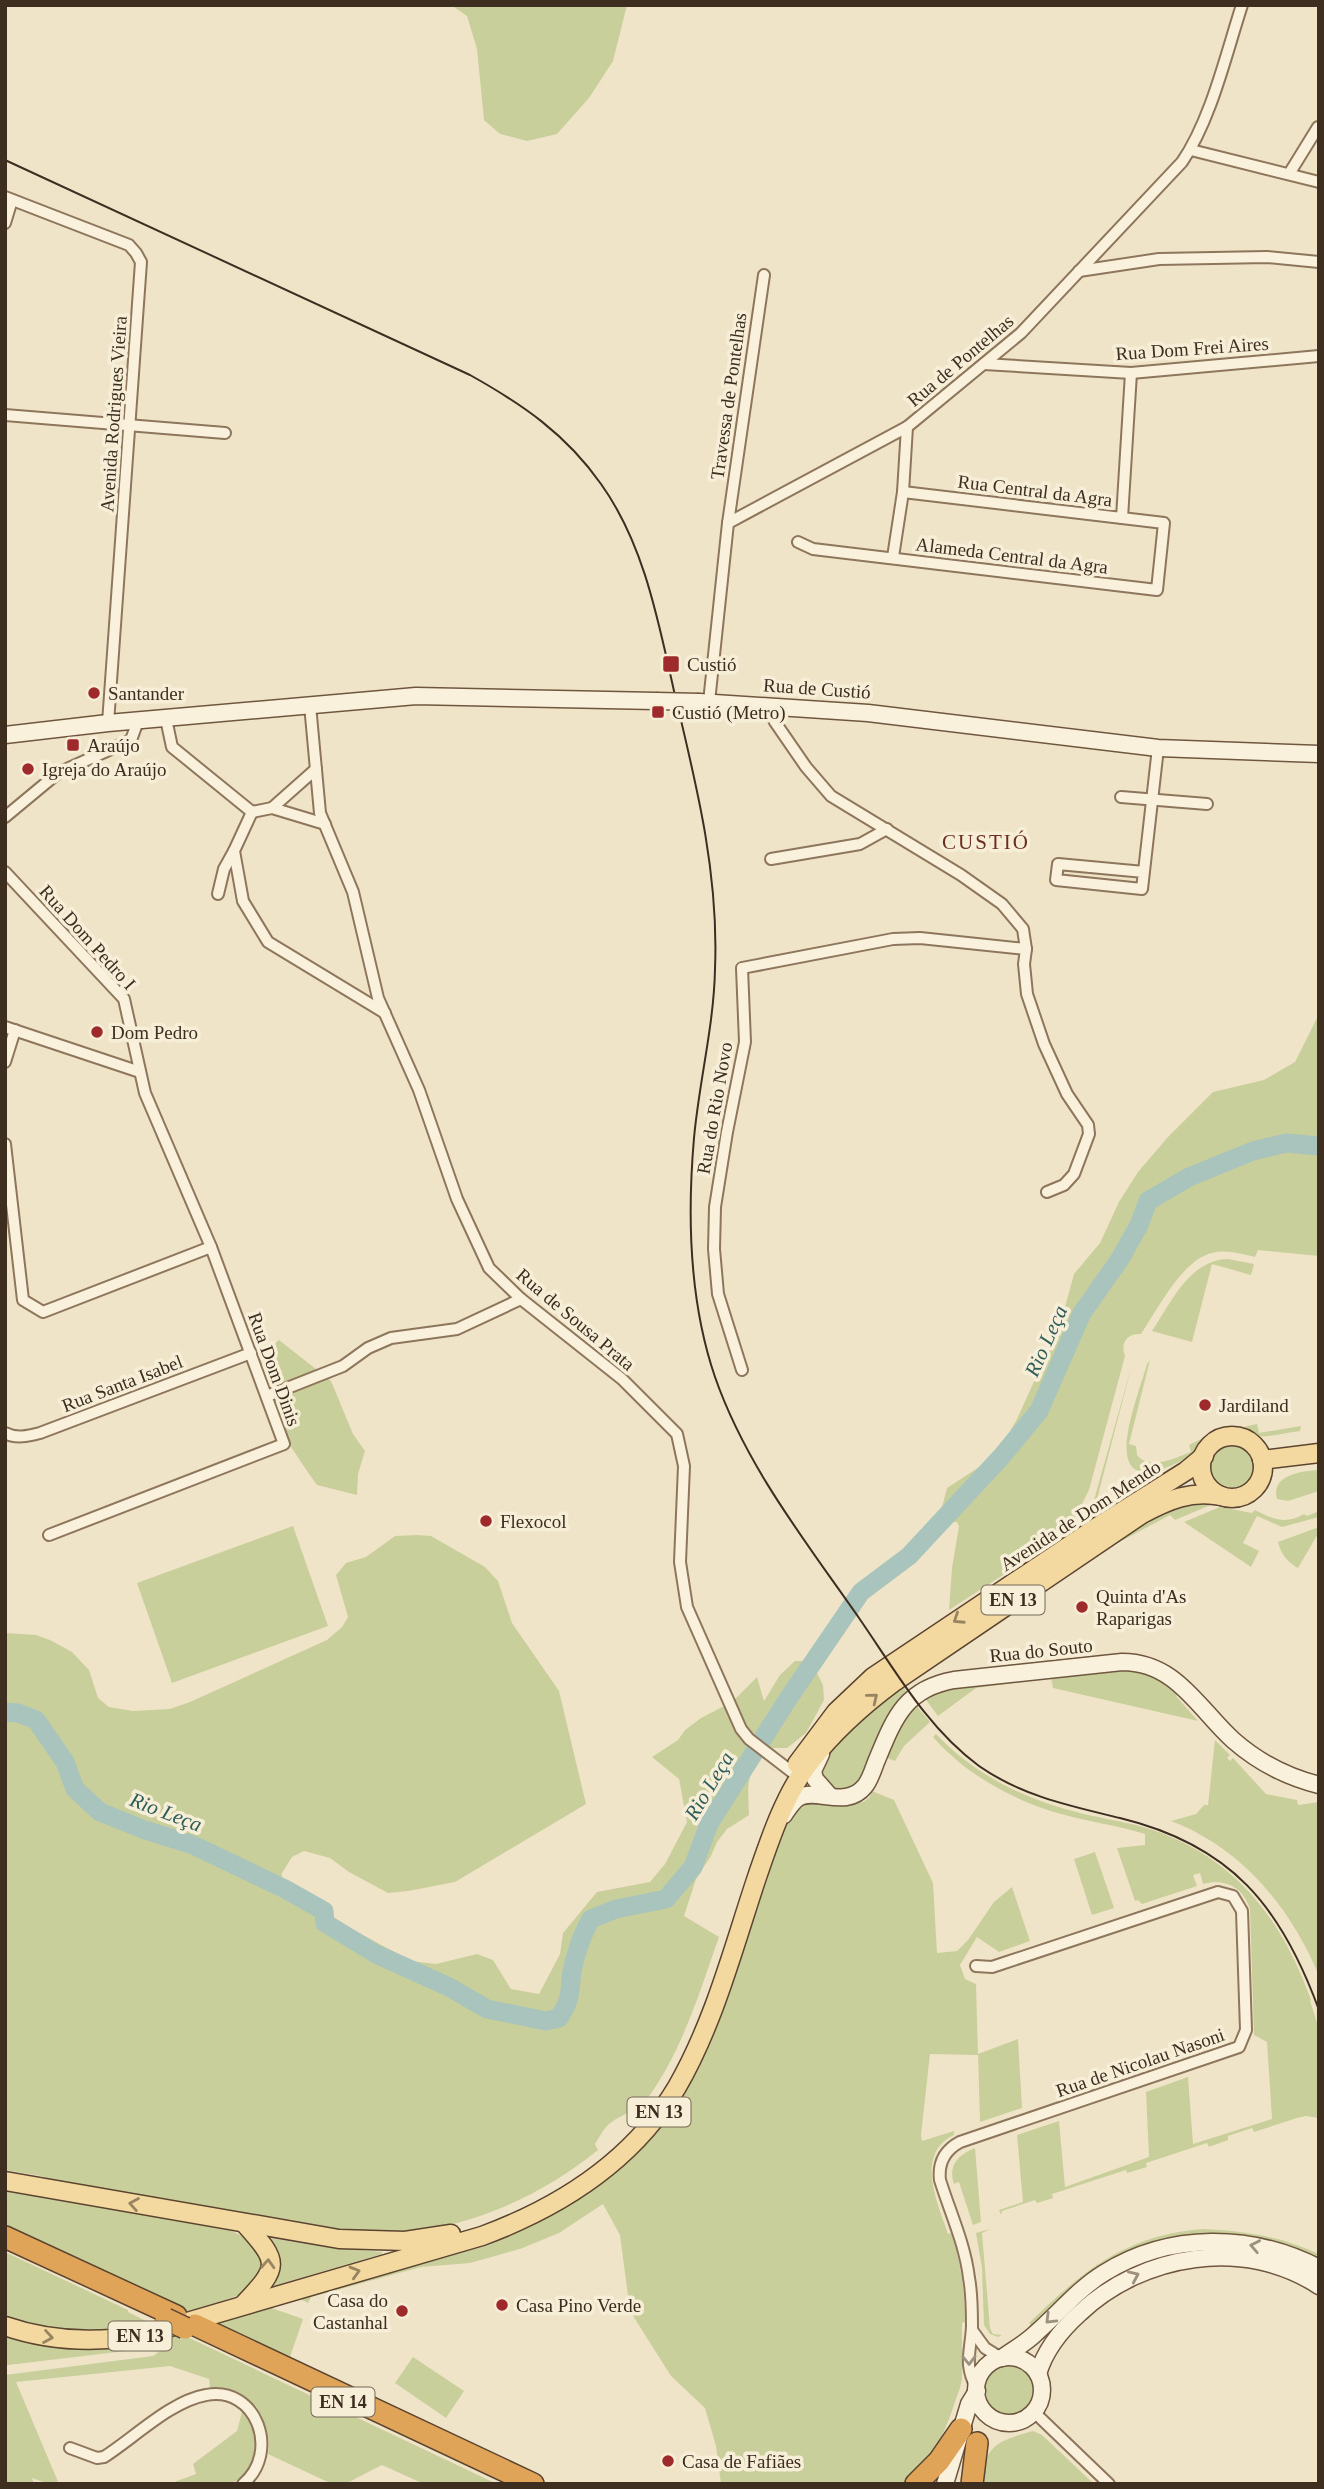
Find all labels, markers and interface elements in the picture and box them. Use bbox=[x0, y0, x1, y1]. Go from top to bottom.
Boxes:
street label: Rua de Pontelhas bbox=[903, 310, 1018, 411]
street label: Travessa de Pontelhas bbox=[706, 311, 751, 481]
street label: Avenida Rodrigues Vieira bbox=[96, 315, 131, 513]
street label: Rua Dom Frei Aires bbox=[1115, 333, 1269, 364]
street label: Rua Central da Agra bbox=[956, 471, 1114, 510]
street label: Alameda Central da Agra bbox=[915, 533, 1110, 578]
marker: Custió bbox=[661, 654, 681, 674]
place label: Custió bbox=[687, 654, 737, 675]
street label: Rua de Custió bbox=[763, 674, 871, 703]
place label: Santander bbox=[108, 683, 185, 704]
marker: Santander bbox=[86, 685, 102, 701]
place label: Custió (Metro) bbox=[672, 702, 785, 724]
marker: Custió (Metro) bbox=[650, 704, 666, 720]
place label: Araújo bbox=[87, 735, 140, 756]
marker: Araújo bbox=[65, 737, 81, 753]
place label: Igreja do Araújo bbox=[42, 759, 167, 780]
marker: Igreja do Araújo bbox=[20, 761, 36, 777]
district label: CUSTIÓ bbox=[942, 830, 1030, 854]
street label: Rua Dom Pedro I bbox=[35, 881, 140, 994]
place label: Dom Pedro bbox=[111, 1022, 198, 1043]
marker: Dom Pedro bbox=[89, 1024, 105, 1040]
street label: Rua do Rio Novo bbox=[693, 1041, 736, 1176]
street label: Rua de Sousa Prata bbox=[513, 1264, 639, 1375]
water label: Rio Leça bbox=[1019, 1302, 1072, 1381]
street label: Rua Dom Dinis bbox=[244, 1310, 305, 1429]
street label: Rua Santa Isabel bbox=[59, 1351, 186, 1416]
place label: Jardiland bbox=[1219, 1395, 1289, 1416]
marker: Jardiland bbox=[1197, 1397, 1213, 1413]
street label: Avenida de Dom Mendo bbox=[996, 1456, 1164, 1575]
place label: Flexocol bbox=[500, 1511, 567, 1532]
marker: Flexocol bbox=[478, 1513, 494, 1529]
road number: EN 13 bbox=[982, 1586, 1044, 1615]
place label: Quinta d'As Raparigas bbox=[1096, 1586, 1187, 1629]
marker: Quinta d'As Raparigas bbox=[1074, 1599, 1090, 1615]
one-way arrow bbox=[953, 1611, 966, 1623]
street label: Rua do Souto bbox=[989, 1635, 1094, 1666]
one-way arrow bbox=[865, 1694, 878, 1706]
water label: Rio Leça bbox=[679, 1748, 739, 1825]
water label: Rio Leça bbox=[126, 1787, 205, 1837]
street label: Rua de Nicolau Nasoni bbox=[1053, 2024, 1227, 2101]
road number: EN 13 bbox=[628, 2098, 690, 2126]
one-way arrow bbox=[128, 2197, 140, 2212]
one-way arrow bbox=[1249, 2239, 1261, 2254]
one-way arrow bbox=[261, 2259, 276, 2270]
one-way arrow bbox=[349, 2266, 361, 2281]
one-way arrow bbox=[1127, 2270, 1139, 2284]
place label: Casa do Castanhal bbox=[313, 2290, 388, 2333]
place label: Casa Pino Verde bbox=[516, 2295, 641, 2316]
marker: Casa Pino Verde bbox=[494, 2297, 510, 2313]
marker: Casa do Castanhal bbox=[394, 2303, 410, 2319]
one-way arrow bbox=[1046, 2311, 1059, 2324]
road number: EN 13 bbox=[108, 2322, 172, 2350]
one-way arrow bbox=[42, 2329, 54, 2344]
one-way arrow bbox=[961, 2355, 977, 2366]
road number: EN 14 bbox=[312, 2388, 374, 2416]
place label: Casa de Fafiães bbox=[682, 2451, 801, 2472]
marker: Casa de Fafiães bbox=[660, 2453, 676, 2469]

